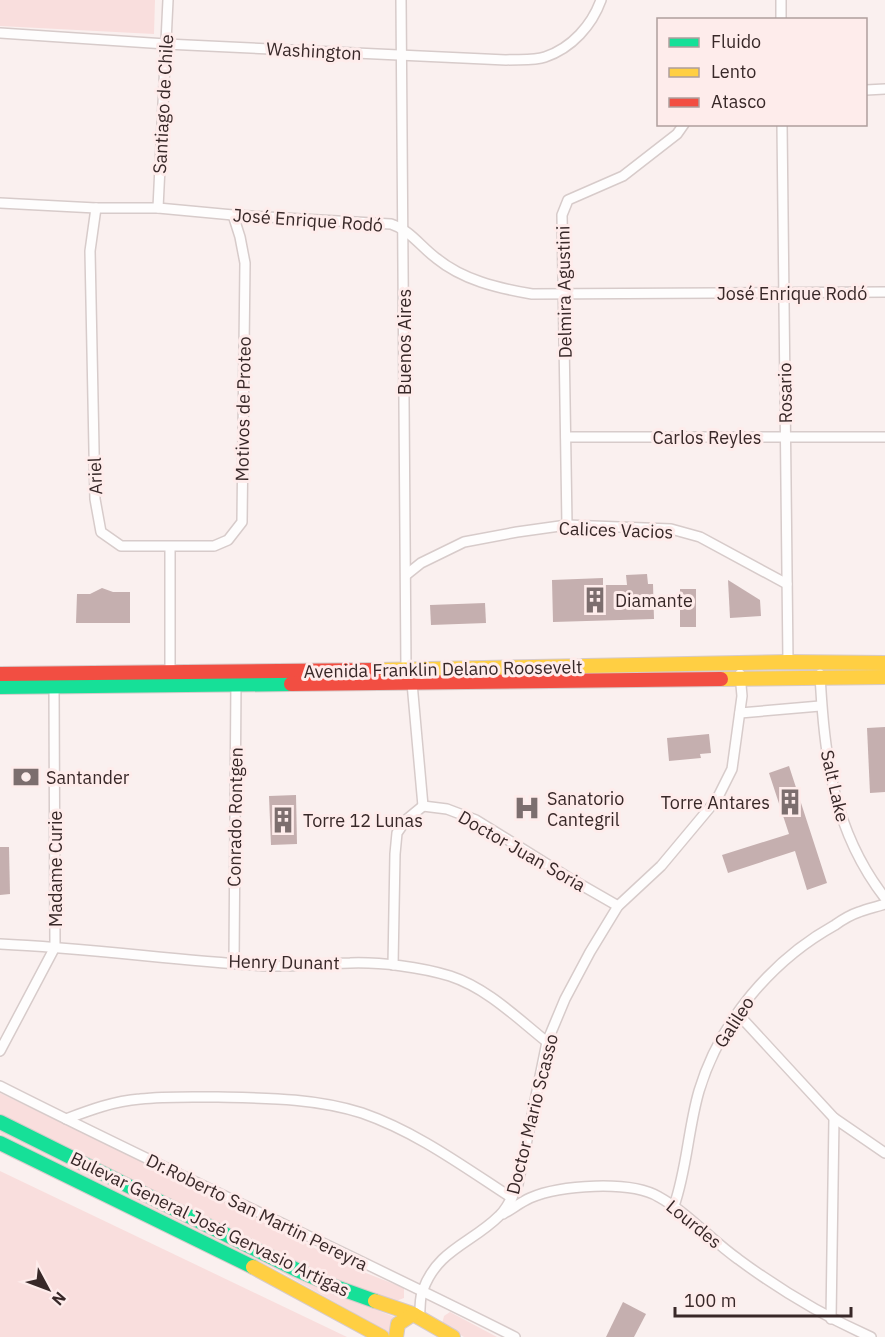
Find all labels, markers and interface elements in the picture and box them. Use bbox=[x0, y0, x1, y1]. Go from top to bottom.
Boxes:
legend bbox=[657, 18, 867, 126]
text: Fluido bbox=[711, 30, 761, 53]
street label: Santiago de Chile bbox=[148, 34, 178, 174]
street label: Washington bbox=[266, 37, 362, 65]
text: Lento bbox=[711, 60, 756, 83]
text: Atasco bbox=[711, 90, 766, 113]
street label: José Enrique Rodó bbox=[232, 203, 384, 237]
street label: Delmira Agustini bbox=[551, 225, 577, 359]
street label: José Enrique Rodó bbox=[717, 282, 867, 305]
street label: Buenos Aires bbox=[393, 289, 416, 395]
street label: Motivos de Proteo bbox=[230, 336, 256, 482]
street label: Rosario bbox=[773, 362, 797, 424]
street label: Carlos Reyles bbox=[653, 426, 761, 449]
street label: Ariel bbox=[83, 457, 107, 495]
street label: Calices Vacios bbox=[558, 517, 674, 543]
building icon: Diamante bbox=[580, 585, 610, 615]
place label: Diamante bbox=[615, 589, 693, 612]
street label: Avenida Franklin Delano Roosevelt bbox=[303, 655, 583, 683]
street label: Conrado Rontgen bbox=[222, 747, 248, 887]
street label: Salt Lake bbox=[816, 748, 854, 824]
bank icon: Santander bbox=[11, 762, 41, 792]
place label: Santander bbox=[46, 766, 130, 789]
place label: Sanatorio Cantegril bbox=[547, 787, 624, 831]
building icon: Torre Antares bbox=[775, 787, 805, 817]
place label: Torre Antares bbox=[661, 791, 770, 814]
hospital icon: Sanatorio Cantegril bbox=[512, 793, 542, 823]
building icon: Torre 12 Lunas bbox=[268, 805, 298, 835]
street label: Doctor Juan Soria bbox=[454, 805, 590, 897]
place label: Torre 12 Lunas bbox=[303, 809, 423, 832]
street label: Madame Curie bbox=[44, 811, 67, 927]
street label: Henry Dunant bbox=[228, 950, 340, 974]
street label: Galileo bbox=[709, 992, 759, 1052]
street label: Doctor Mario Scasso bbox=[501, 1031, 563, 1197]
street label: Bulevar General José Gervasio Artigas bbox=[67, 1146, 353, 1302]
street label: Dr.Roberto San Martin Pereyra bbox=[142, 1148, 372, 1276]
street label: Lourdes bbox=[662, 1195, 726, 1253]
north arrow bbox=[18, 1259, 78, 1319]
scale bar bbox=[675, 1280, 850, 1318]
text: N bbox=[48, 1288, 71, 1310]
text: 100 m bbox=[684, 1289, 736, 1312]

